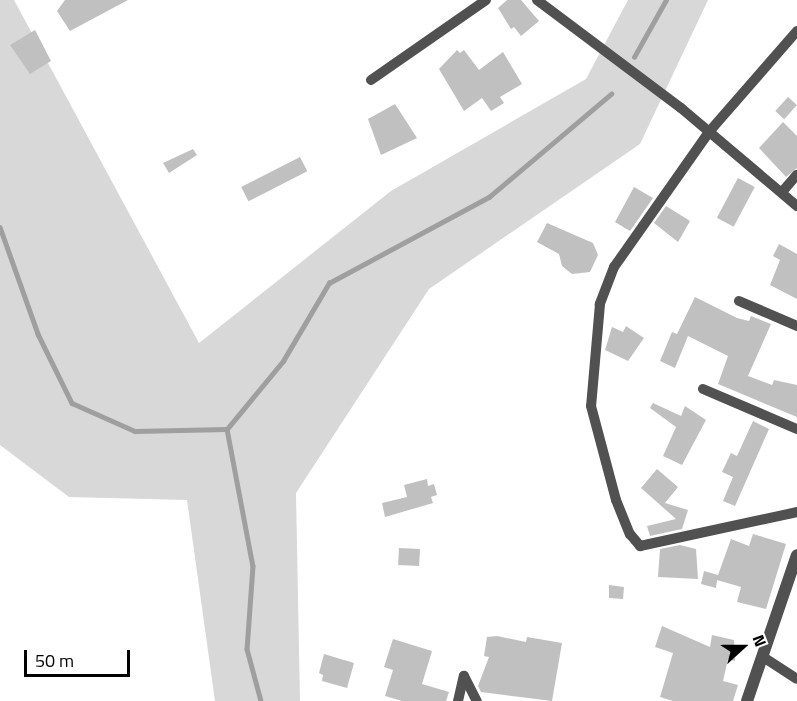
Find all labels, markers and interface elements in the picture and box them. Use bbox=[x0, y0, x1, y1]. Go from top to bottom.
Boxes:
north arrow bbox=[713, 617, 773, 677]
text: N bbox=[747, 631, 773, 650]
scale bar bbox=[27, 638, 134, 676]
text: 50 m bbox=[35, 647, 74, 674]

